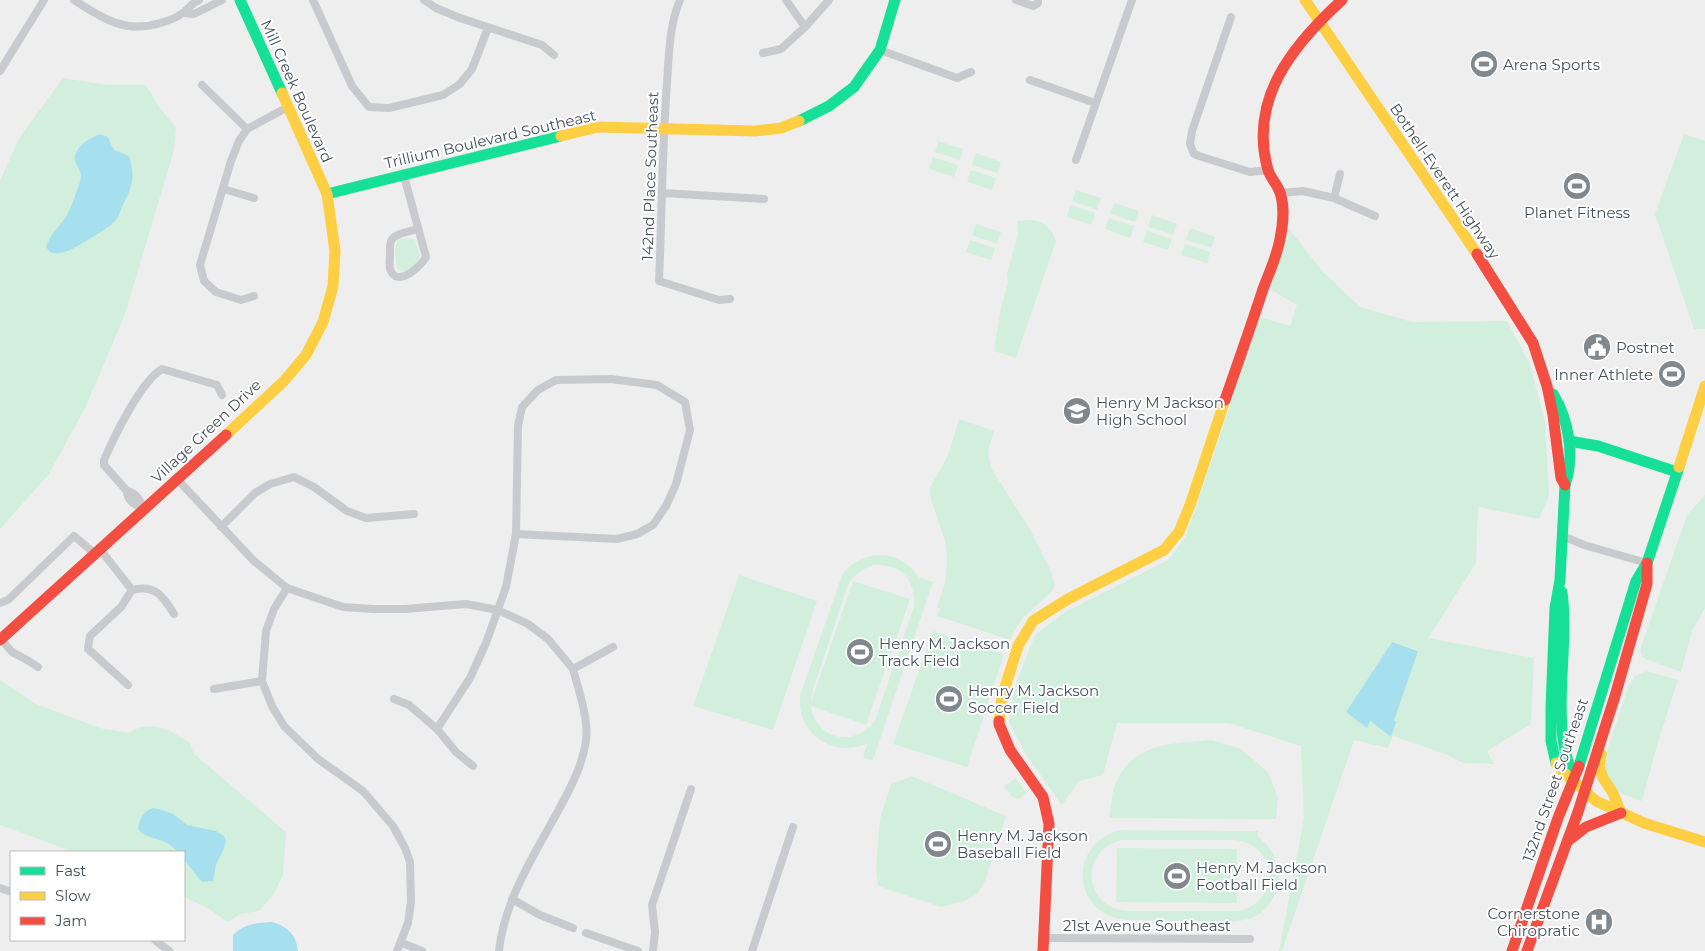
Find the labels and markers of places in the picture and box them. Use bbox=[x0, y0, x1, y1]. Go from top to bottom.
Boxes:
sports icon: Arena Sports bbox=[1469, 49, 1499, 79]
place label: Arena Sports bbox=[1503, 55, 1600, 74]
sports icon: Planet Fitness bbox=[1562, 171, 1592, 201]
place label: Planet Fitness bbox=[1524, 203, 1630, 222]
public building icon: Postnet bbox=[1582, 332, 1612, 362]
place label: Postnet bbox=[1616, 338, 1675, 357]
sports icon: Inner Athlete bbox=[1657, 359, 1687, 389]
place label: Inner Athlete bbox=[1554, 365, 1653, 384]
place label: Henry M Jackson High School bbox=[1096, 393, 1224, 429]
school or university icon: Henry M Jackson High School bbox=[1062, 396, 1092, 426]
place label: Henry M. Jackson Track Field bbox=[879, 634, 1010, 670]
sports icon: Henry M. Jackson Track Field bbox=[845, 637, 875, 667]
place label: Henry M. Jackson Soccer Field bbox=[968, 681, 1099, 717]
sports icon: Henry M. Jackson Soccer Field bbox=[934, 684, 964, 714]
place label: Henry M. Jackson Baseball Field bbox=[957, 826, 1088, 862]
sports icon: Henry M. Jackson Baseball Field bbox=[923, 829, 953, 859]
place label: Henry M. Jackson Football Field bbox=[1196, 858, 1327, 894]
sports icon: Henry M. Jackson Football Field bbox=[1162, 861, 1192, 891]
place label: Cornerstone Chiropratic bbox=[1487, 904, 1580, 940]
hospital icon: Cornerstone Chiropratic bbox=[1584, 907, 1614, 937]

